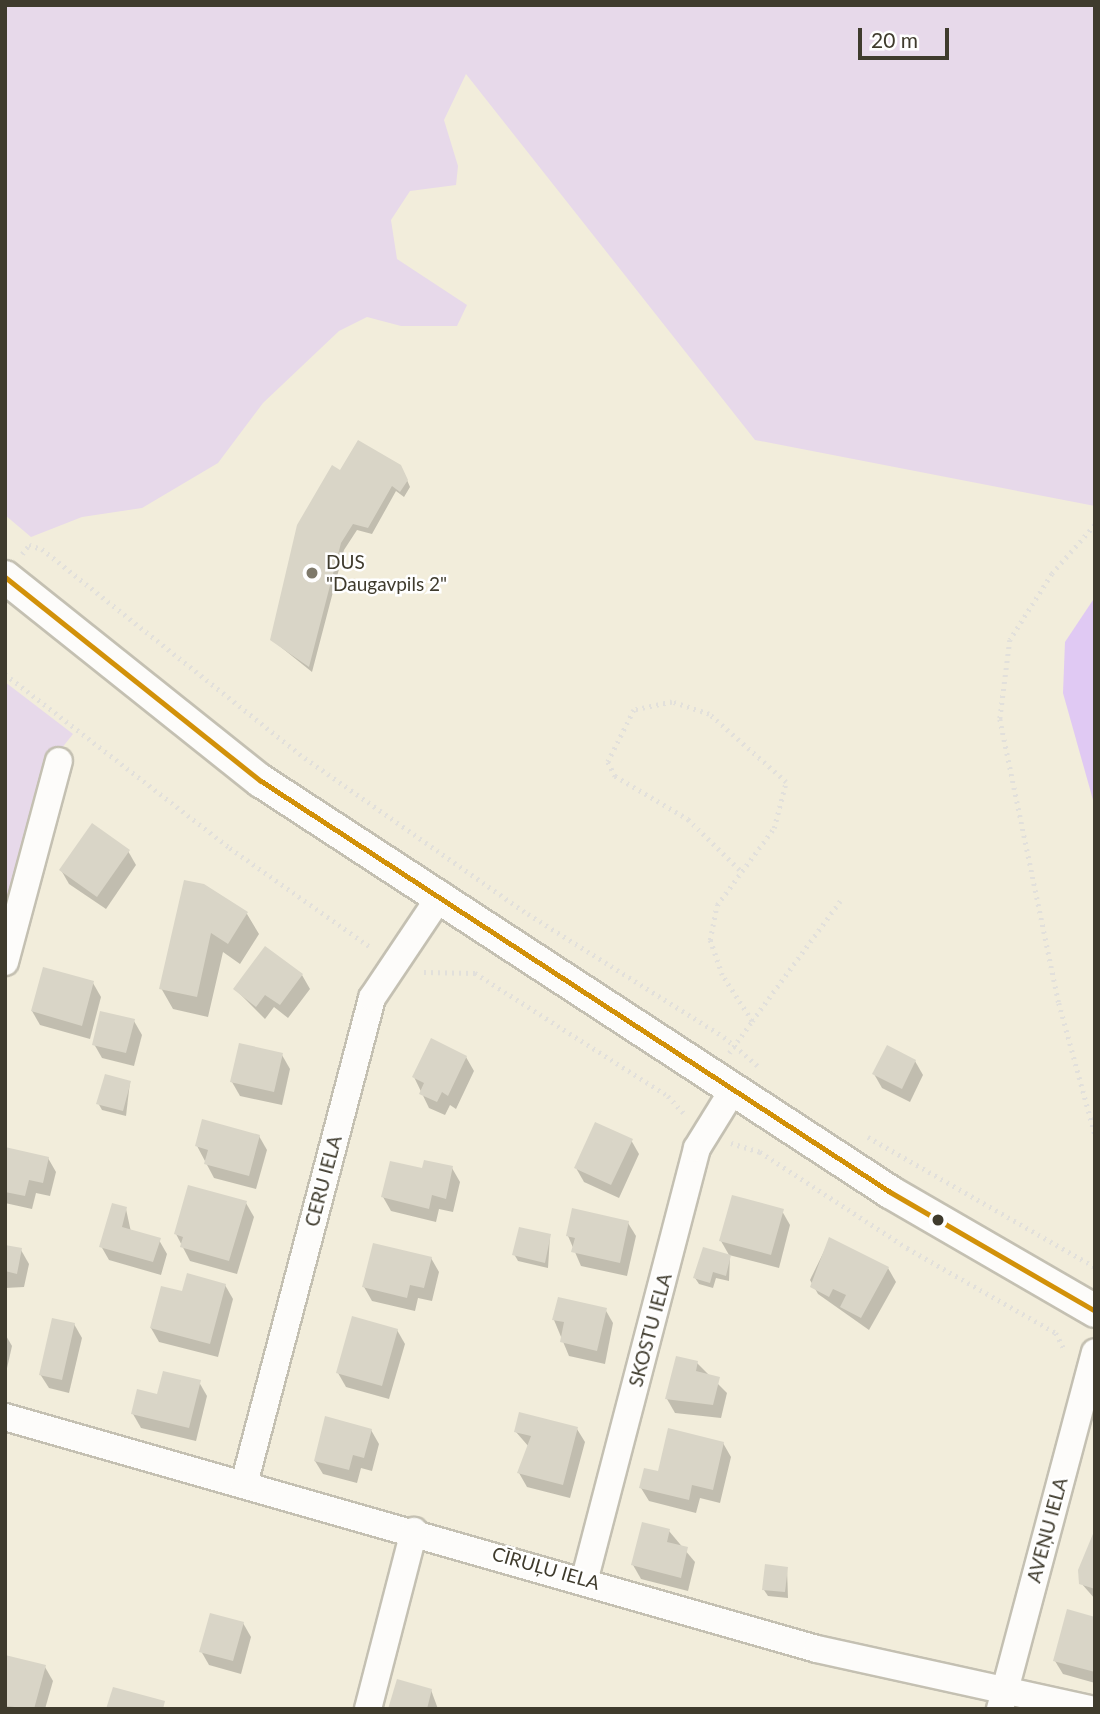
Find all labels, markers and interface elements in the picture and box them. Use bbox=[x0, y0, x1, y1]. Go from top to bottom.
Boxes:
scale bar bbox=[862, 14, 953, 58]
text: 20 m bbox=[871, 27, 918, 52]
place label: DUS "Daugavpils 2" bbox=[326, 551, 447, 595]
marker: DUS "Daugavpils 2" bbox=[304, 565, 320, 581]
street label: CERU IELA bbox=[300, 1133, 346, 1229]
unlabelled marker bbox=[931, 1213, 945, 1227]
street label: SKOSTU IELA bbox=[624, 1271, 676, 1389]
street label: AVEŅU IELA bbox=[1022, 1475, 1072, 1585]
street label: CĪRUĻU IELA bbox=[490, 1542, 602, 1594]

